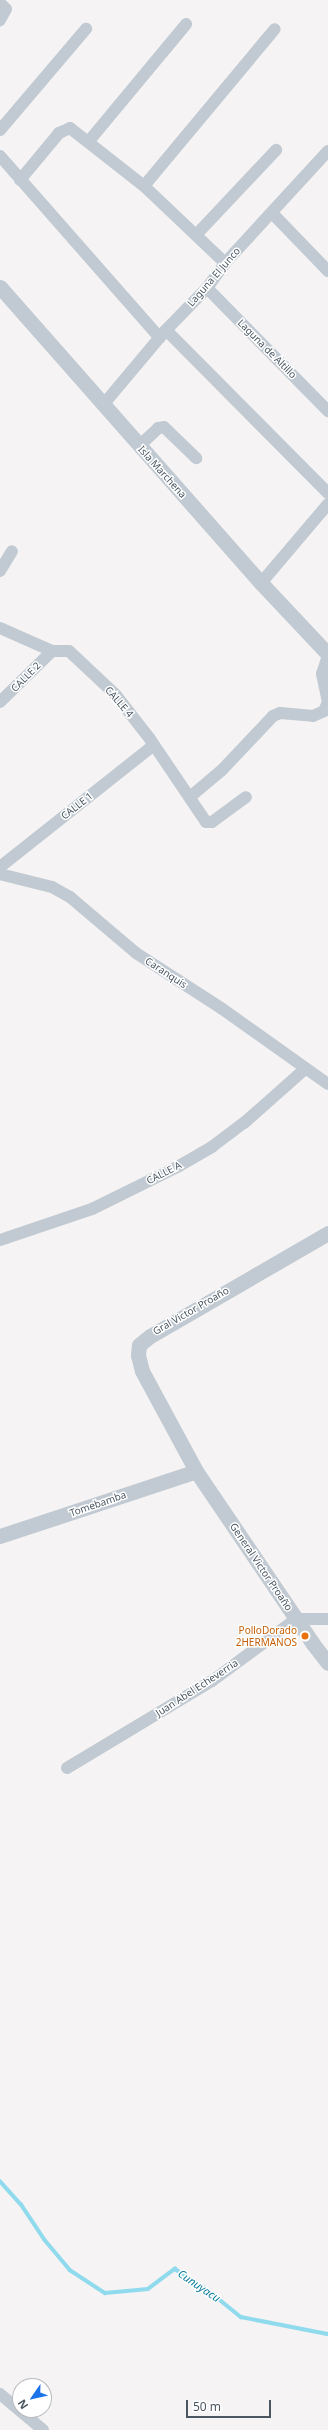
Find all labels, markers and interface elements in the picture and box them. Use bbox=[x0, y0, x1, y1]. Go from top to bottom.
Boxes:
street label: Laguna El Junco bbox=[185, 245, 243, 309]
street label: Laguna de Altillo bbox=[235, 317, 299, 381]
street label: Isla Marchena bbox=[135, 443, 189, 501]
street label: CALLE 2 bbox=[9, 660, 43, 694]
street label: CALLE 4 bbox=[102, 684, 136, 720]
street label: CALLE 1 bbox=[59, 790, 95, 822]
street label: Caranquis bbox=[143, 955, 189, 991]
street label: CALLE A bbox=[144, 1159, 184, 1187]
street label: Gral Victor Proaño bbox=[151, 1284, 231, 1338]
street label: Tomebamba bbox=[68, 1489, 128, 1519]
street label: General Victor Proaño bbox=[227, 1521, 295, 1613]
place label: PolloDorado 2HERMANOS bbox=[236, 1624, 297, 1648]
marker: PolloDorado 2HERMANOS bbox=[300, 1631, 310, 1641]
street label: Juan Abel Echeverria bbox=[154, 1657, 240, 1719]
water label: Cunuyacu bbox=[175, 2267, 223, 2305]
north arrow bbox=[12, 2378, 52, 2418]
scale bar bbox=[188, 2392, 273, 2418]
text: N bbox=[14, 2397, 31, 2412]
text: 50 m bbox=[193, 2398, 221, 2415]

